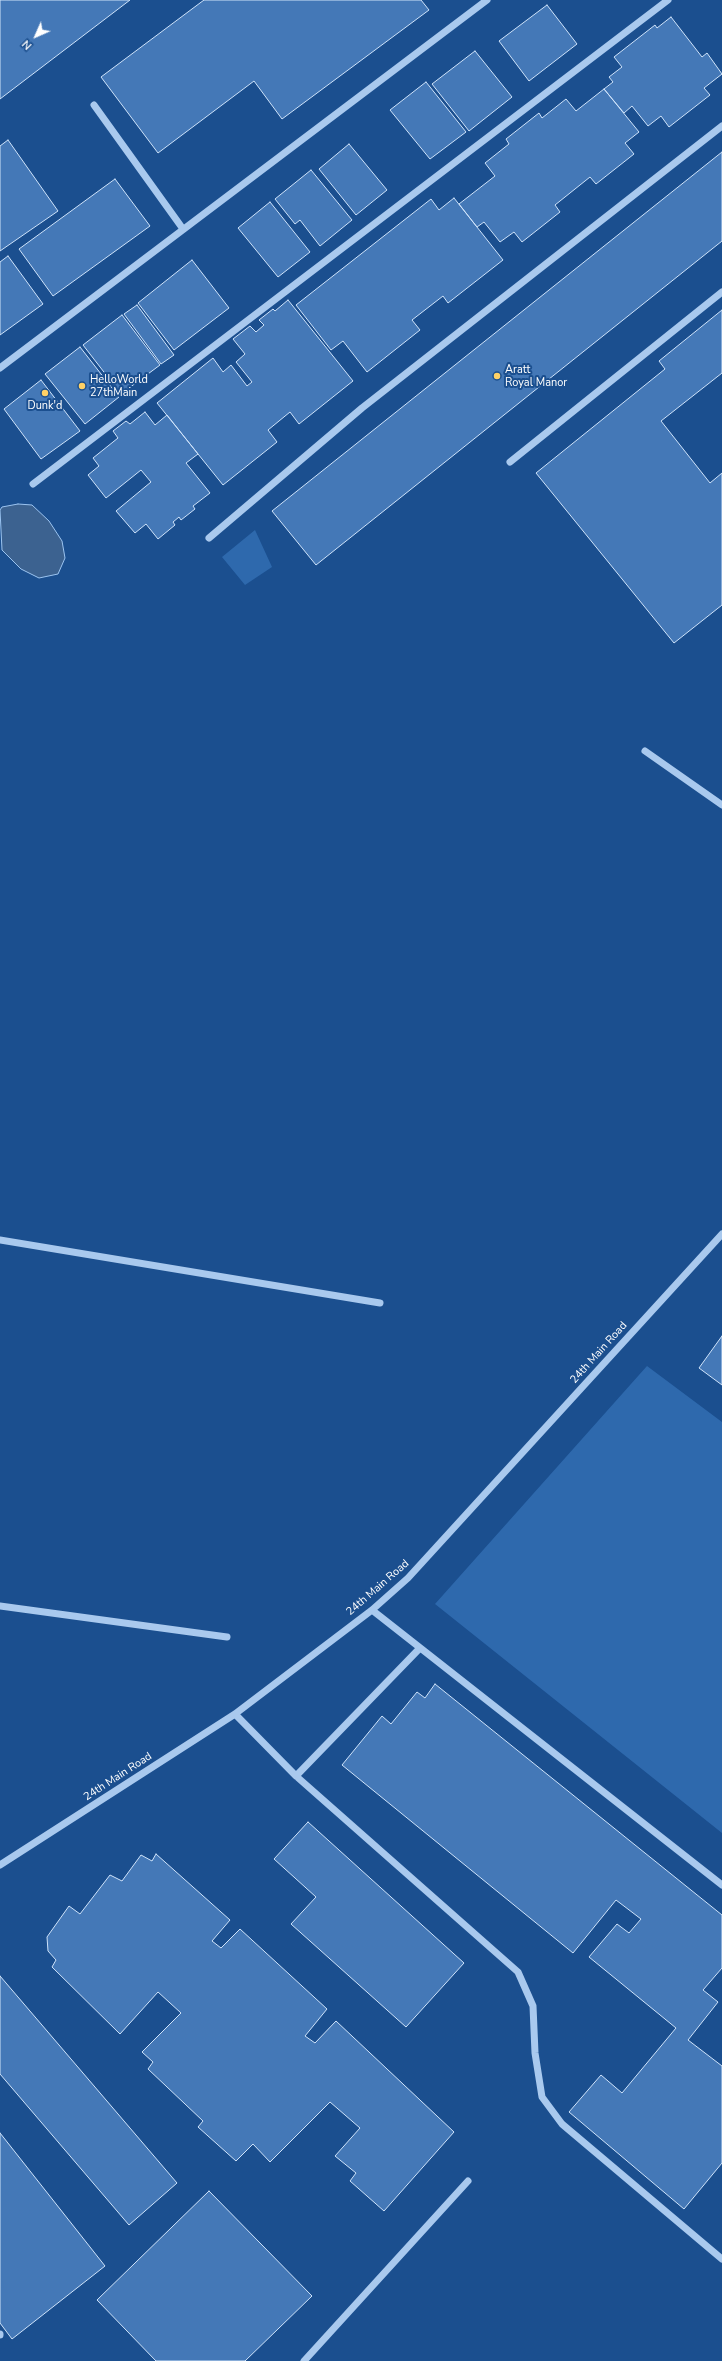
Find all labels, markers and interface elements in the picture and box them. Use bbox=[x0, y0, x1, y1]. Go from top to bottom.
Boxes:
north arrow bbox=[16, 16, 56, 56]
text: N bbox=[19, 37, 35, 53]
place label: Aratt Royal Manor bbox=[505, 363, 567, 389]
marker: Aratt Royal Manor bbox=[492, 371, 502, 381]
place label: HelloWorld 27thMain bbox=[90, 373, 148, 399]
marker: HelloWorld 27thMain bbox=[77, 381, 87, 391]
marker: Dunk'd bbox=[40, 388, 50, 398]
place label: Dunk'd bbox=[28, 399, 62, 413]
street label: 24th Main Road bbox=[568, 1319, 630, 1387]
street label: 24th Main Road bbox=[344, 1557, 412, 1619]
street label: 24th Main Road bbox=[81, 1750, 155, 1804]

